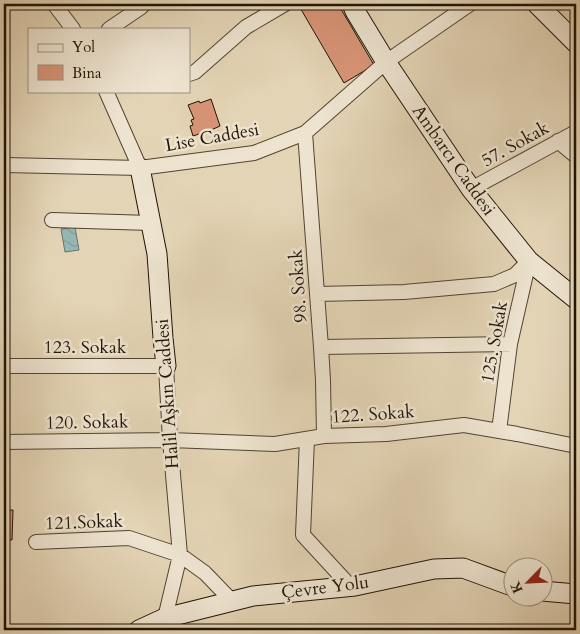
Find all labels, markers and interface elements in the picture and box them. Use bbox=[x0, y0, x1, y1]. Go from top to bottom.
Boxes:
legend bbox=[28, 28, 190, 92]
text: Yol bbox=[72, 37, 95, 57]
text: Bina bbox=[72, 63, 102, 83]
street label: Ambarcı Caddesi bbox=[406, 100, 501, 221]
street label: 57. Sokak bbox=[477, 115, 554, 173]
street label: Lise Caddesi bbox=[163, 117, 261, 158]
street label: 98. Sokak bbox=[283, 248, 314, 324]
street label: 125. Sokak bbox=[475, 299, 514, 385]
street label: Halil Aşkın Caddesi bbox=[150, 318, 185, 470]
street label: 123. Sokak bbox=[44, 335, 127, 360]
street label: 122. Sokak bbox=[331, 399, 416, 430]
street label: 120. Sokak bbox=[45, 409, 129, 436]
street label: 121.Sokak bbox=[45, 509, 124, 536]
north arrow bbox=[502, 556, 552, 606]
street label: Çevre Yolu bbox=[280, 570, 370, 605]
text: K bbox=[505, 577, 528, 596]

